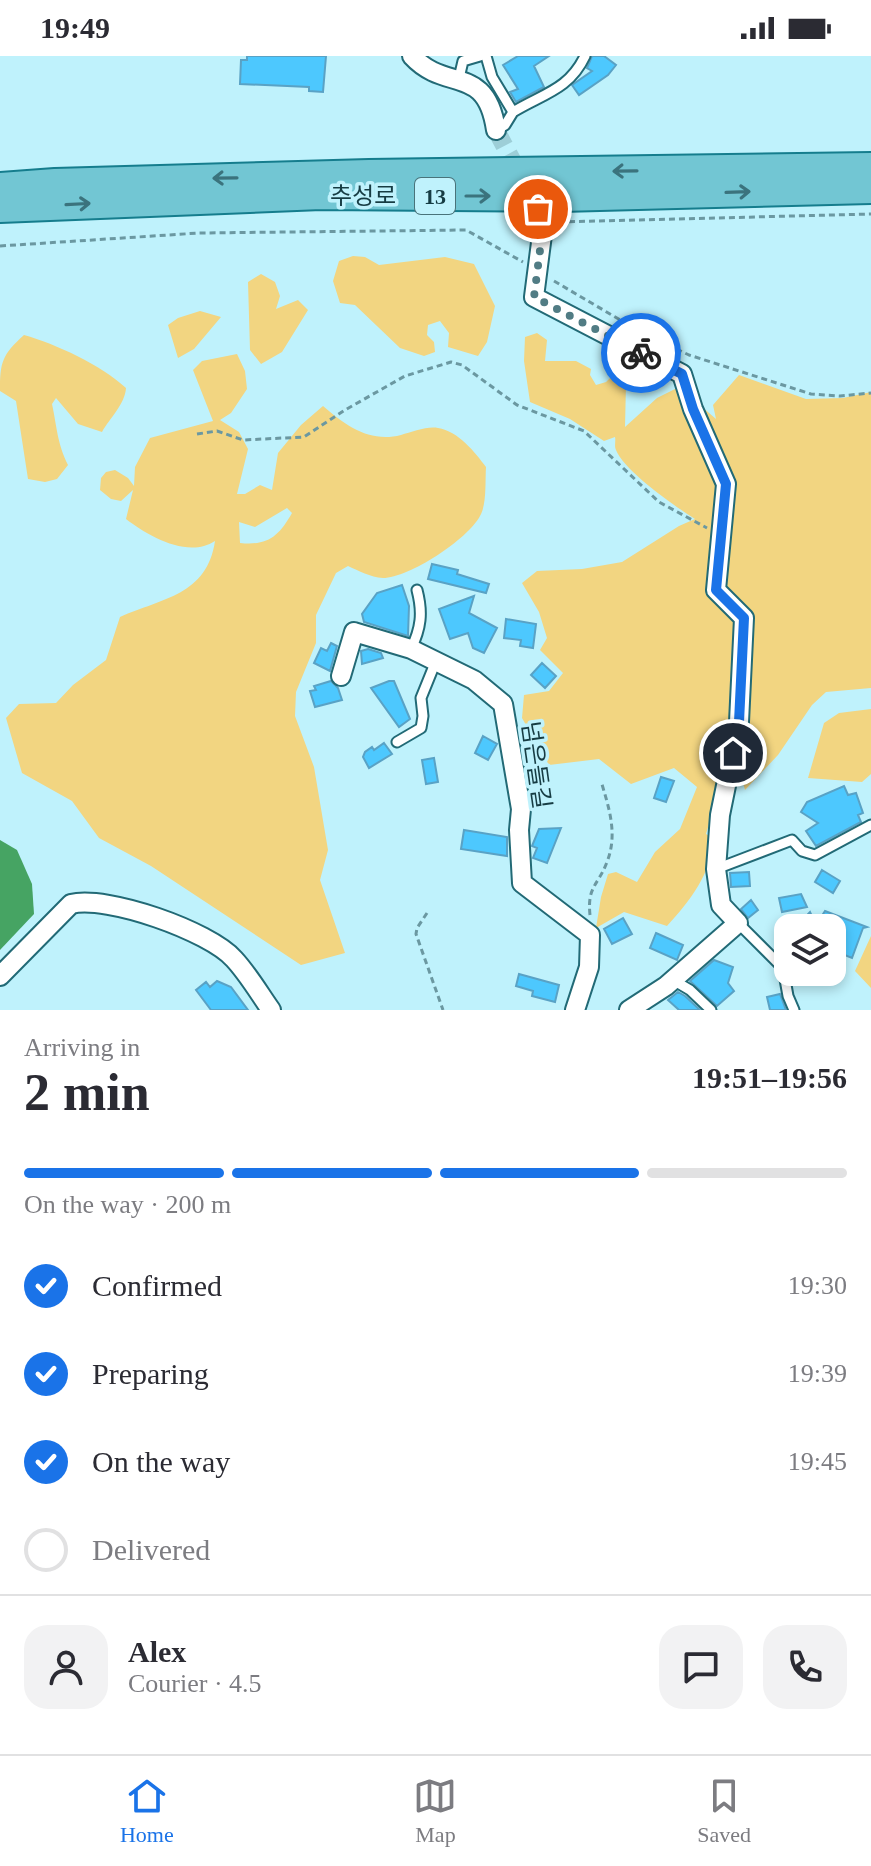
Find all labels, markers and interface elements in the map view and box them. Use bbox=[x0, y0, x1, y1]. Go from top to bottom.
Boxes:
text: 19:49 bbox=[40, 11, 110, 44]
one-way arrow bbox=[612, 163, 639, 179]
one-way arrow bbox=[212, 171, 239, 186]
pin bbox=[504, 175, 572, 243]
road number: 13 bbox=[415, 178, 455, 214]
street label: 추성로 bbox=[330, 183, 396, 209]
one-way arrow bbox=[724, 184, 751, 199]
icon: bag bbox=[516, 187, 560, 231]
one-way arrow bbox=[464, 189, 491, 204]
one-way arrow bbox=[64, 196, 91, 211]
courier bbox=[601, 313, 681, 393]
icon: bike bbox=[619, 331, 663, 375]
street label: 넘은들길 bbox=[517, 719, 555, 811]
pin bbox=[699, 719, 767, 787]
icon: home bbox=[711, 731, 755, 775]
map controls bbox=[774, 914, 846, 986]
button: layers bbox=[774, 914, 846, 986]
text: Arriving in bbox=[24, 1033, 140, 1062]
text: 19:51–19:56 bbox=[692, 1061, 847, 1094]
text: 2 min bbox=[24, 1064, 150, 1121]
text: On the way · 200 m bbox=[24, 1190, 231, 1219]
icon: check bbox=[24, 1264, 68, 1308]
text: Confirmed bbox=[92, 1269, 222, 1302]
text: 19:30 bbox=[788, 1271, 847, 1300]
icon: check bbox=[24, 1352, 68, 1396]
text: Preparing bbox=[92, 1357, 209, 1390]
text: 19:39 bbox=[788, 1359, 847, 1388]
icon: check bbox=[24, 1440, 68, 1484]
text: On the way bbox=[92, 1445, 230, 1478]
text: 19:45 bbox=[788, 1447, 847, 1476]
text: Delivered bbox=[92, 1533, 210, 1566]
button: person bbox=[24, 1625, 108, 1709]
button: chat bbox=[659, 1625, 743, 1709]
button: phone bbox=[763, 1625, 847, 1709]
text: Alex bbox=[128, 1635, 186, 1668]
text: Courier · 4.5 bbox=[128, 1669, 262, 1698]
tab: Home bbox=[120, 1774, 174, 1848]
tab: Map bbox=[413, 1774, 457, 1848]
tab: Saved bbox=[697, 1774, 751, 1848]

